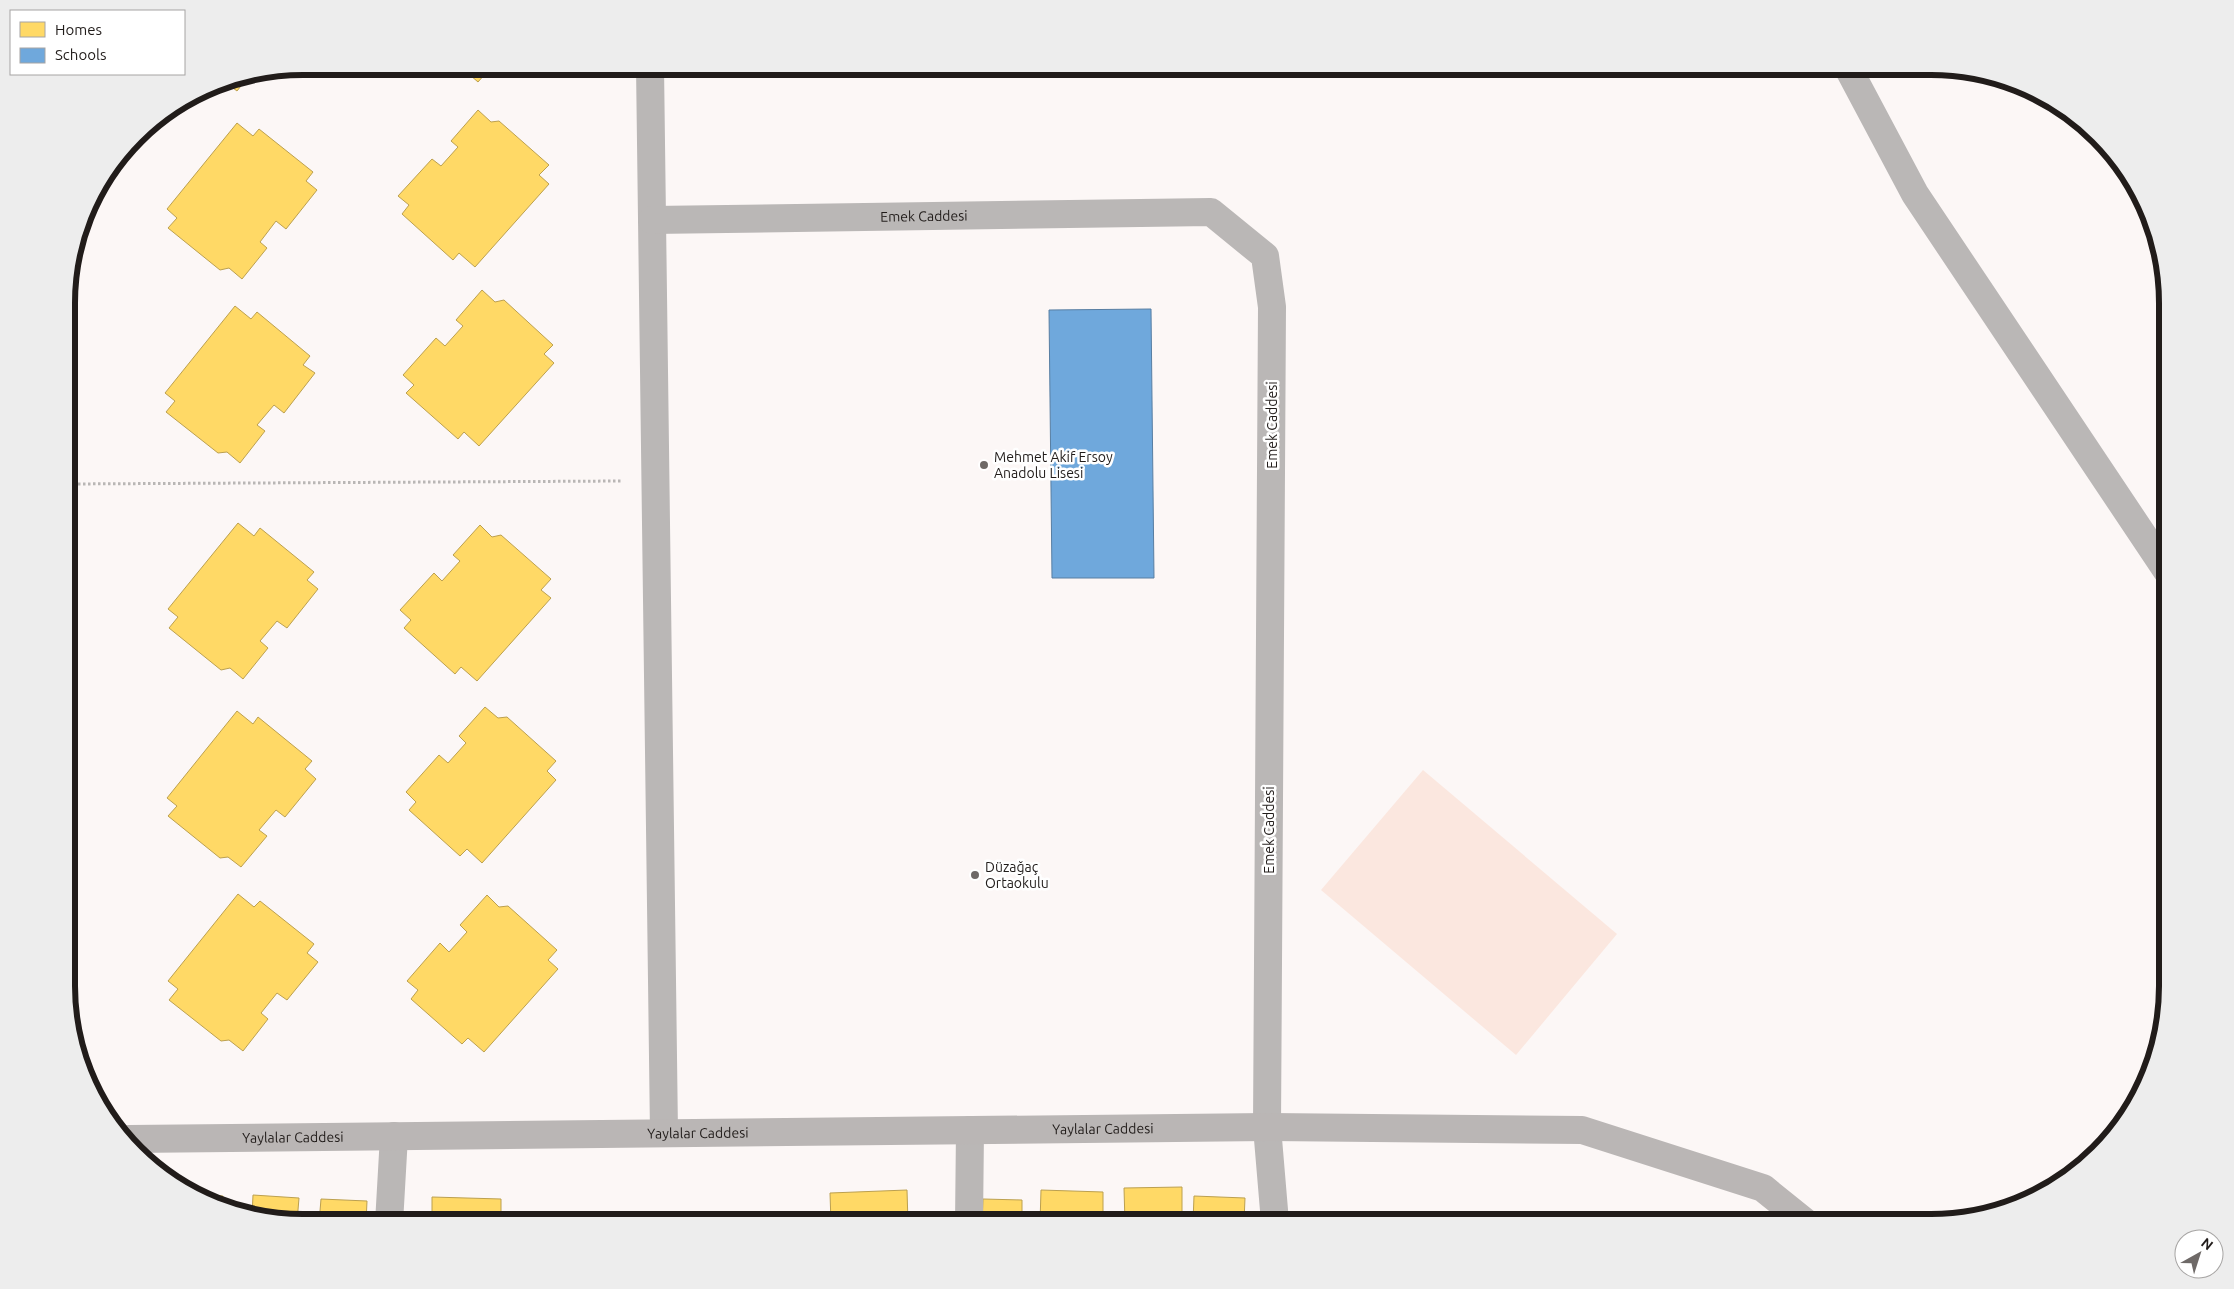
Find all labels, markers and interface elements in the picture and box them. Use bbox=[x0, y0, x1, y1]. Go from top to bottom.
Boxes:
legend bbox=[10, 10, 185, 75]
text: Homes bbox=[55, 21, 102, 38]
text: Schools bbox=[55, 46, 106, 63]
street label: Emek Caddesi bbox=[880, 207, 968, 225]
street label: Emek Caddesi bbox=[1264, 381, 1280, 469]
place label: Mehmet Akif Ersoy Anadolu Lisesi bbox=[994, 449, 1113, 481]
marker: Mehmet Akif Ersoy Anadolu Lisesi bbox=[978, 459, 990, 471]
street label: Emek Caddesi bbox=[1261, 786, 1277, 874]
place label: Düzağaç Ortaokulu bbox=[985, 859, 1049, 891]
marker: Düzağaç Ortaokulu bbox=[969, 869, 981, 881]
street label: Yaylalar Caddesi bbox=[1052, 1120, 1154, 1137]
street label: Yaylalar Caddesi bbox=[647, 1124, 749, 1142]
street label: Yaylalar Caddesi bbox=[242, 1129, 344, 1146]
north arrow bbox=[2174, 1229, 2224, 1279]
text: N bbox=[2198, 1234, 2216, 1253]

